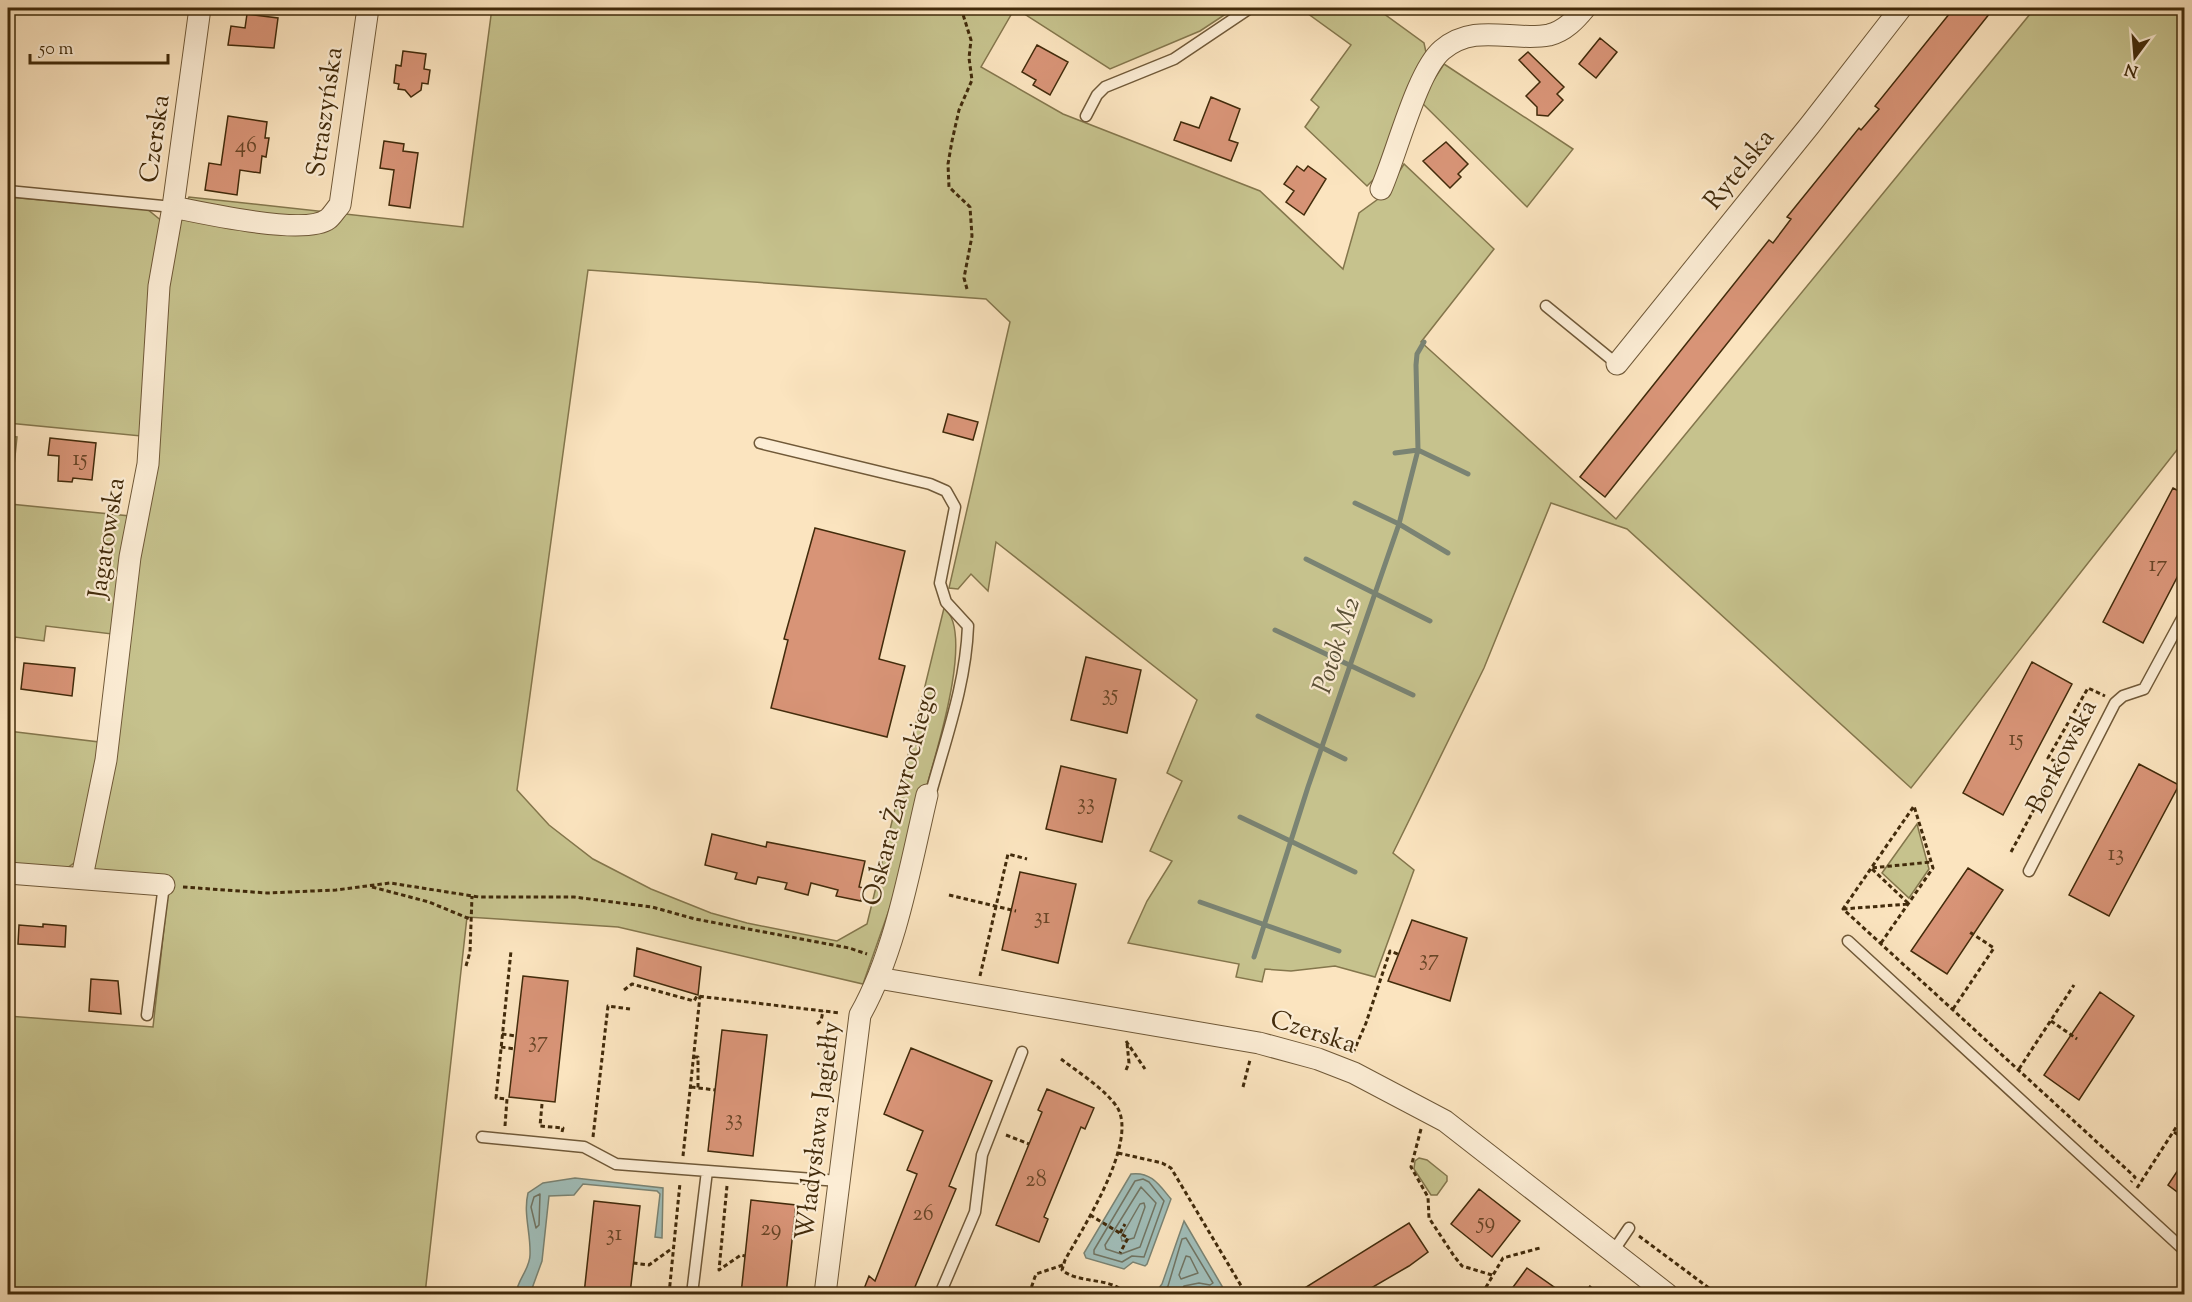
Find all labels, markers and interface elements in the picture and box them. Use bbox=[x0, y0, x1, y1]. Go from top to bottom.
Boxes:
scale bar bbox=[30, 27, 168, 65]
north arrow bbox=[2105, 27, 2165, 87]
text: 50 m bbox=[38, 37, 74, 63]
street label: Straszyńska bbox=[299, 45, 353, 179]
text: N bbox=[2122, 56, 2141, 82]
street label: Czerska bbox=[132, 93, 180, 185]
street label: Rytelska bbox=[1696, 122, 1784, 218]
house number: 46 bbox=[235, 131, 257, 163]
house number: 15 bbox=[72, 444, 88, 476]
street label: Jagatowska bbox=[80, 475, 136, 603]
house number: 17 bbox=[2149, 550, 2167, 582]
water label: Potok M2 bbox=[1304, 593, 1372, 699]
house number: 35 bbox=[1102, 679, 1119, 711]
street label: Oskara Żawrockiego bbox=[854, 682, 948, 910]
street label: Borkowska bbox=[2019, 694, 2107, 820]
house number: 15 bbox=[2008, 724, 2024, 756]
house number: 33 bbox=[1077, 788, 1095, 820]
house number: 13 bbox=[2108, 839, 2124, 871]
house number: 31 bbox=[1034, 902, 1051, 934]
house number: 37 bbox=[1419, 944, 1439, 976]
street label: Czerska bbox=[1265, 1002, 1361, 1064]
street label: Władysława Jagiełły bbox=[787, 1020, 851, 1242]
house number: 37 bbox=[528, 1026, 548, 1058]
house number: 33 bbox=[725, 1104, 743, 1136]
house number: 28 bbox=[1025, 1165, 1047, 1197]
house number: 26 bbox=[912, 1199, 934, 1231]
house number: 59 bbox=[1475, 1207, 1495, 1239]
house number: 29 bbox=[761, 1214, 782, 1246]
house number: 31 bbox=[606, 1219, 623, 1251]

